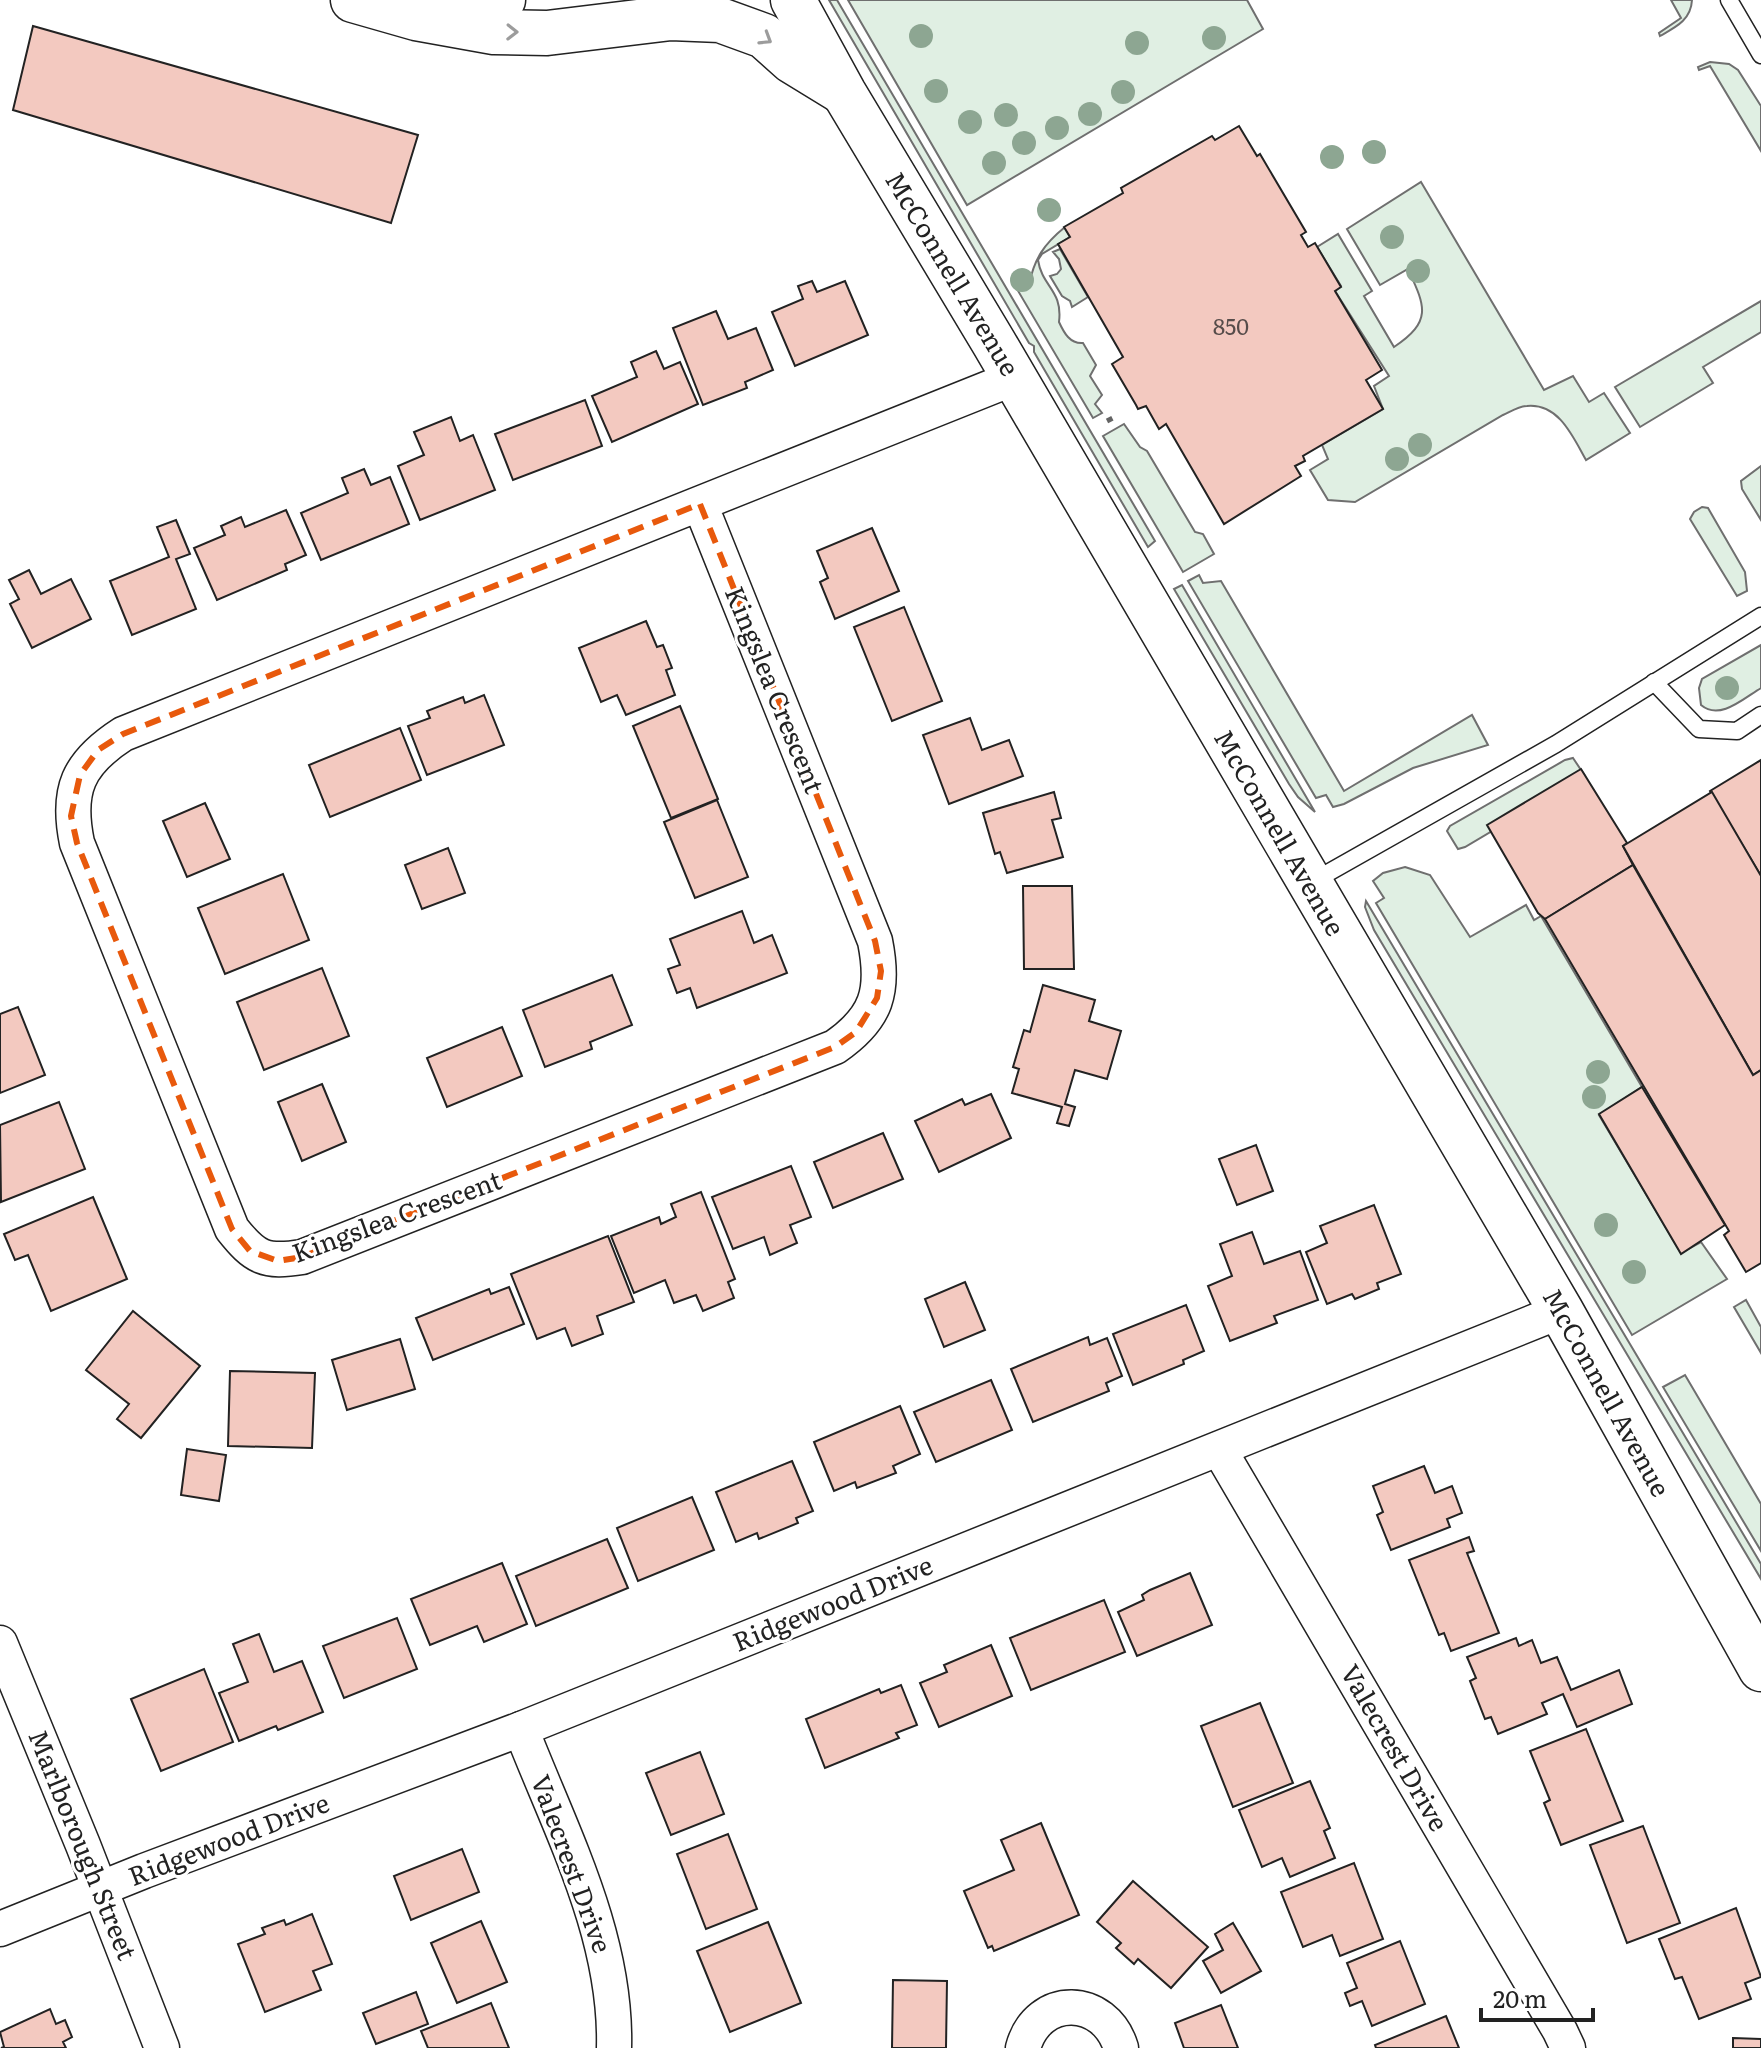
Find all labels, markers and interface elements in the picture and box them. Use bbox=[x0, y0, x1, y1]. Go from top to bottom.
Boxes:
one-way arrow bbox=[506, 24, 519, 41]
one-way arrow bbox=[757, 30, 772, 45]
street label: McConnell Avenue bbox=[878, 163, 1031, 382]
house number: 850 bbox=[1213, 309, 1249, 342]
street label: Kingslea Crescent bbox=[717, 580, 836, 799]
street label: McConnell Avenue bbox=[1206, 721, 1356, 942]
street label: Kingslea Crescent bbox=[286, 1158, 507, 1271]
street label: McConnell Avenue bbox=[1535, 1281, 1682, 1503]
street label: Ridgewood Drive bbox=[726, 1544, 938, 1660]
street label: Valecrest Drive bbox=[1333, 1656, 1460, 1837]
street label: Marlborough Street bbox=[20, 1723, 149, 1966]
street label: Valecrest Drive bbox=[523, 1769, 624, 1958]
street label: Ridgewood Drive bbox=[122, 1781, 334, 1894]
scale bar bbox=[1481, 1972, 1593, 2022]
text: 20 m bbox=[1493, 1980, 1547, 2015]

